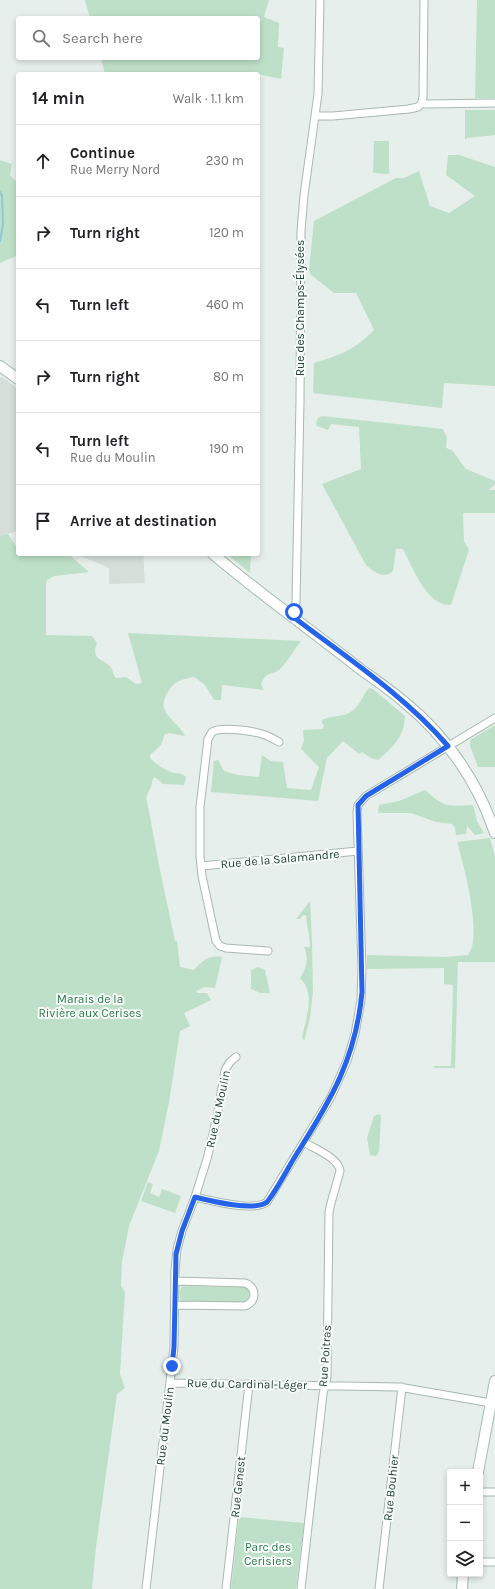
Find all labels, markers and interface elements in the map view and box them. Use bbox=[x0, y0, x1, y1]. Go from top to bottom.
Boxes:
search box bbox=[16, 16, 260, 60]
icon: search bbox=[30, 27, 52, 49]
text: Search here bbox=[62, 29, 143, 47]
text: 14 min bbox=[32, 88, 85, 108]
text: Walk · 1.1 km bbox=[173, 91, 244, 106]
text: Continue bbox=[70, 144, 135, 162]
icon: ahead bbox=[32, 150, 54, 172]
text: 230 m bbox=[206, 153, 244, 168]
text: Rue Merry Nord bbox=[70, 162, 160, 177]
icon: right bbox=[32, 222, 54, 244]
text: Turn right bbox=[70, 224, 140, 242]
text: 120 m bbox=[209, 225, 244, 240]
street label: Rue des Champs-Élysées bbox=[292, 240, 307, 376]
icon: left bbox=[32, 294, 54, 316]
text: Turn left bbox=[70, 296, 129, 314]
text: 460 m bbox=[206, 297, 244, 312]
icon: right bbox=[32, 366, 54, 388]
text: Turn right bbox=[70, 368, 140, 386]
text: 80 m bbox=[213, 369, 244, 384]
text: Turn left bbox=[70, 432, 129, 450]
icon: left bbox=[32, 438, 54, 460]
text: 190 m bbox=[209, 441, 244, 456]
text: Rue du Moulin bbox=[70, 450, 156, 465]
icon: arrive bbox=[32, 510, 54, 532]
text: Arrive at destination bbox=[70, 512, 217, 530]
route start bbox=[285, 603, 303, 621]
street label: Rue de la Salamandre bbox=[220, 847, 340, 871]
park label: Marais de la Rivière aux Cerises bbox=[38, 992, 142, 1020]
street label: Rue du Moulin bbox=[203, 1069, 233, 1149]
street label: Rue Poitras bbox=[316, 1325, 334, 1387]
route end bbox=[163, 1357, 181, 1375]
street label: Rue du Cardinal-Léger bbox=[187, 1376, 308, 1392]
street label: Rue du Moulin bbox=[153, 1386, 177, 1466]
street label: Rue Bouhier bbox=[381, 1454, 401, 1522]
street label: Rue Genest bbox=[228, 1455, 248, 1518]
map controls bbox=[447, 1469, 483, 1577]
button: + bbox=[447, 1469, 483, 1505]
button: − bbox=[447, 1505, 483, 1541]
park label: Parc des Cerisiers bbox=[244, 1540, 292, 1568]
button: layers bbox=[447, 1541, 483, 1577]

